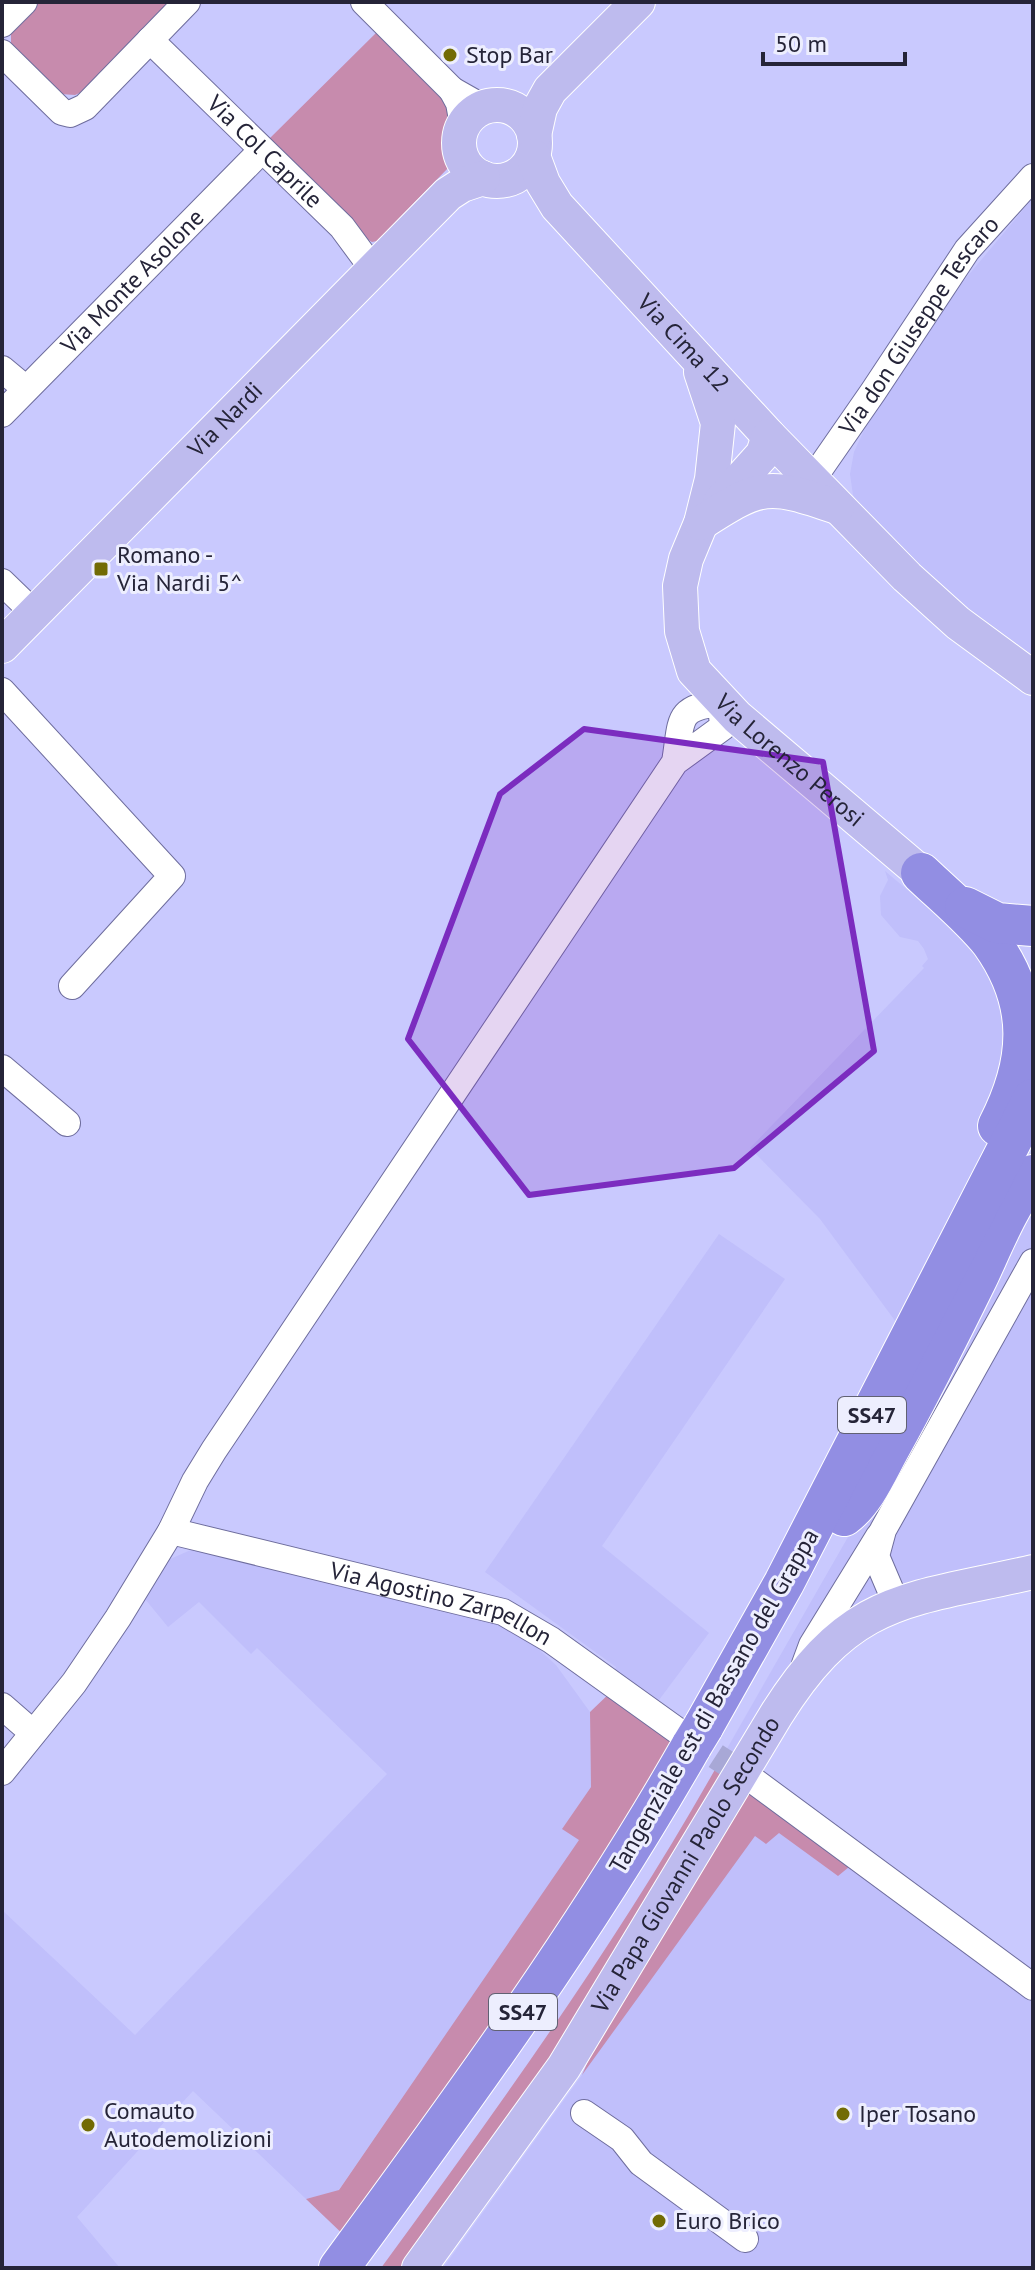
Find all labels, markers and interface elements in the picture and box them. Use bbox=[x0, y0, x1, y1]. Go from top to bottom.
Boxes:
scale bar bbox=[763, 16, 905, 66]
text: 50 m bbox=[775, 28, 827, 59]
place label: Stop Bar bbox=[466, 39, 553, 70]
marker: Stop Bar bbox=[441, 46, 459, 64]
street label: Via Col Caprile bbox=[200, 87, 329, 215]
street label: Via Monte Asolone bbox=[53, 202, 210, 361]
street label: Via don Giuseppe Tescaro bbox=[831, 209, 1005, 442]
street label: Via Cima 12 bbox=[630, 286, 737, 398]
street label: Via Nardi bbox=[180, 375, 269, 464]
place label: Romano - Via Nardi 5^ bbox=[116, 539, 242, 598]
marker: Romano - Via Nardi 5^ bbox=[92, 560, 110, 578]
street label: Via Lorenzo Perosi bbox=[708, 687, 871, 833]
road number: SS47 bbox=[838, 1397, 906, 1433]
street label: Tangenziale est di Bassano del Grappa bbox=[602, 1523, 825, 1879]
street label: Via Agostino Zarpellon bbox=[326, 1554, 558, 1652]
street label: Via Papa Giovanni Paolo Secondo bbox=[584, 1710, 787, 2019]
road number: SS47 bbox=[489, 1994, 557, 2030]
place label: Comauto Autodemolizioni bbox=[104, 2095, 272, 2154]
place label: Iper Tosano bbox=[859, 2098, 976, 2129]
marker: Iper Tosano bbox=[834, 2105, 852, 2123]
marker: Comauto Autodemolizioni bbox=[79, 2116, 97, 2134]
place label: Euro Brico bbox=[675, 2205, 780, 2236]
marker: Euro Brico bbox=[650, 2212, 668, 2230]

